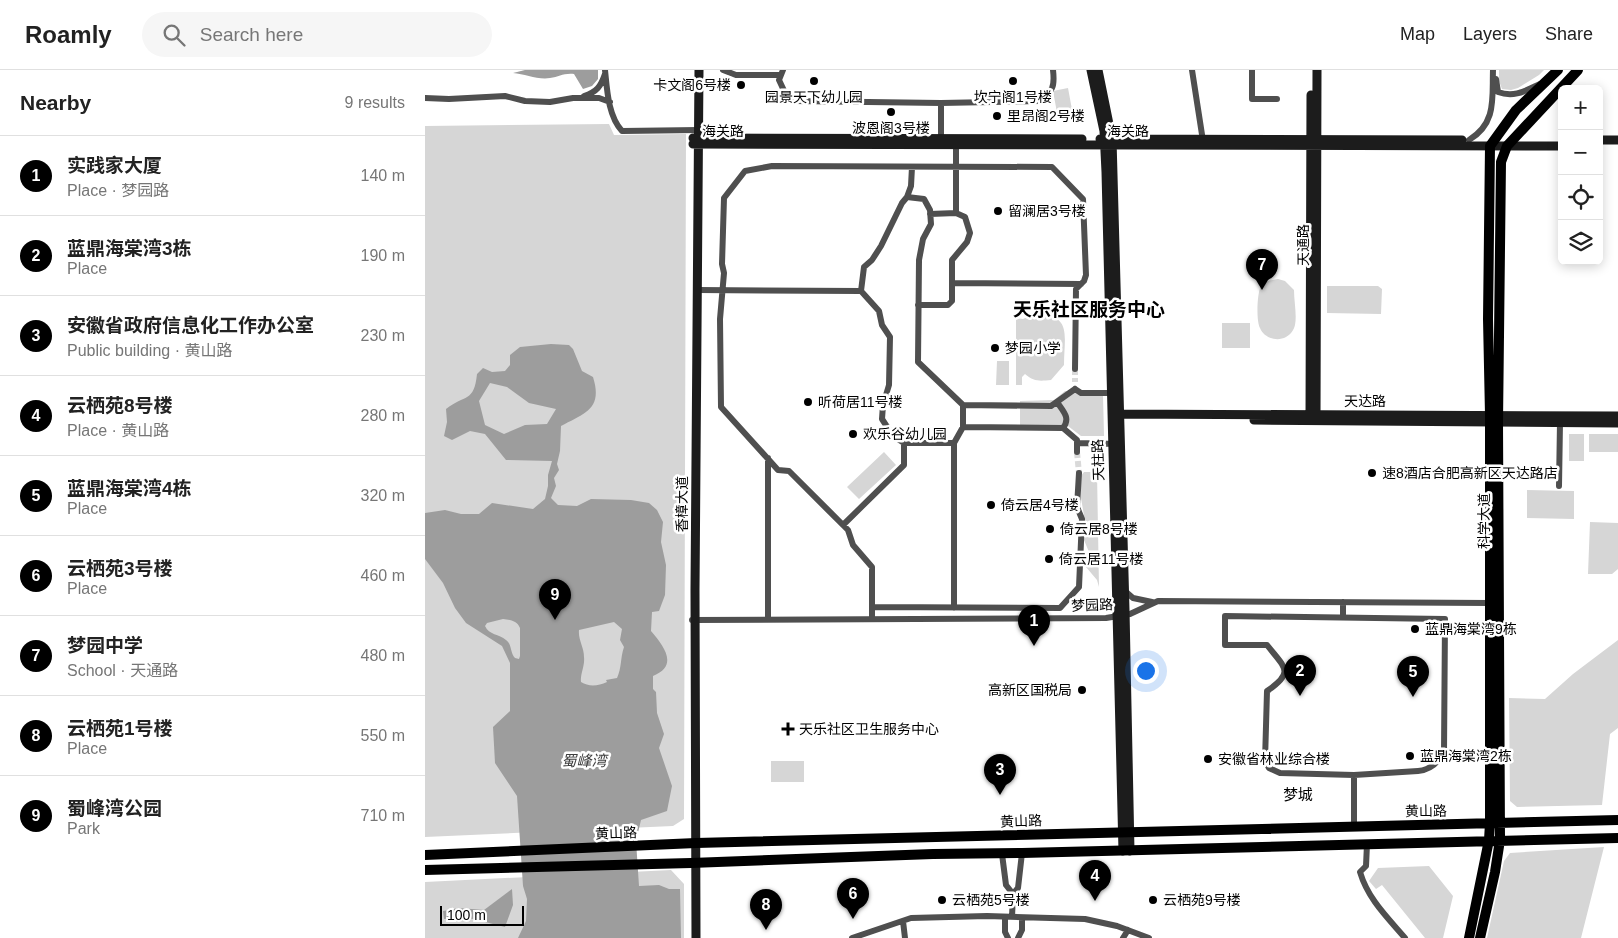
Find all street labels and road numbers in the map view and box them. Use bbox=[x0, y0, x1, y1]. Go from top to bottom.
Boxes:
street label: 海关路 bbox=[702, 123, 744, 139]
street label: 海关路 bbox=[1107, 123, 1149, 139]
street label: 天通路 bbox=[1295, 224, 1311, 266]
street label: 天达路 bbox=[1344, 393, 1386, 409]
street label: 天柱路 bbox=[1089, 439, 1107, 481]
street label: 香樟大道 bbox=[674, 476, 690, 532]
street label: 科学大道 bbox=[1476, 493, 1492, 549]
street label: 梦园路 bbox=[1071, 596, 1113, 614]
street label: 黄山路 bbox=[1405, 803, 1447, 819]
street label: 黄山路 bbox=[1000, 812, 1042, 830]
street label: 黄山路 bbox=[595, 824, 637, 842]

